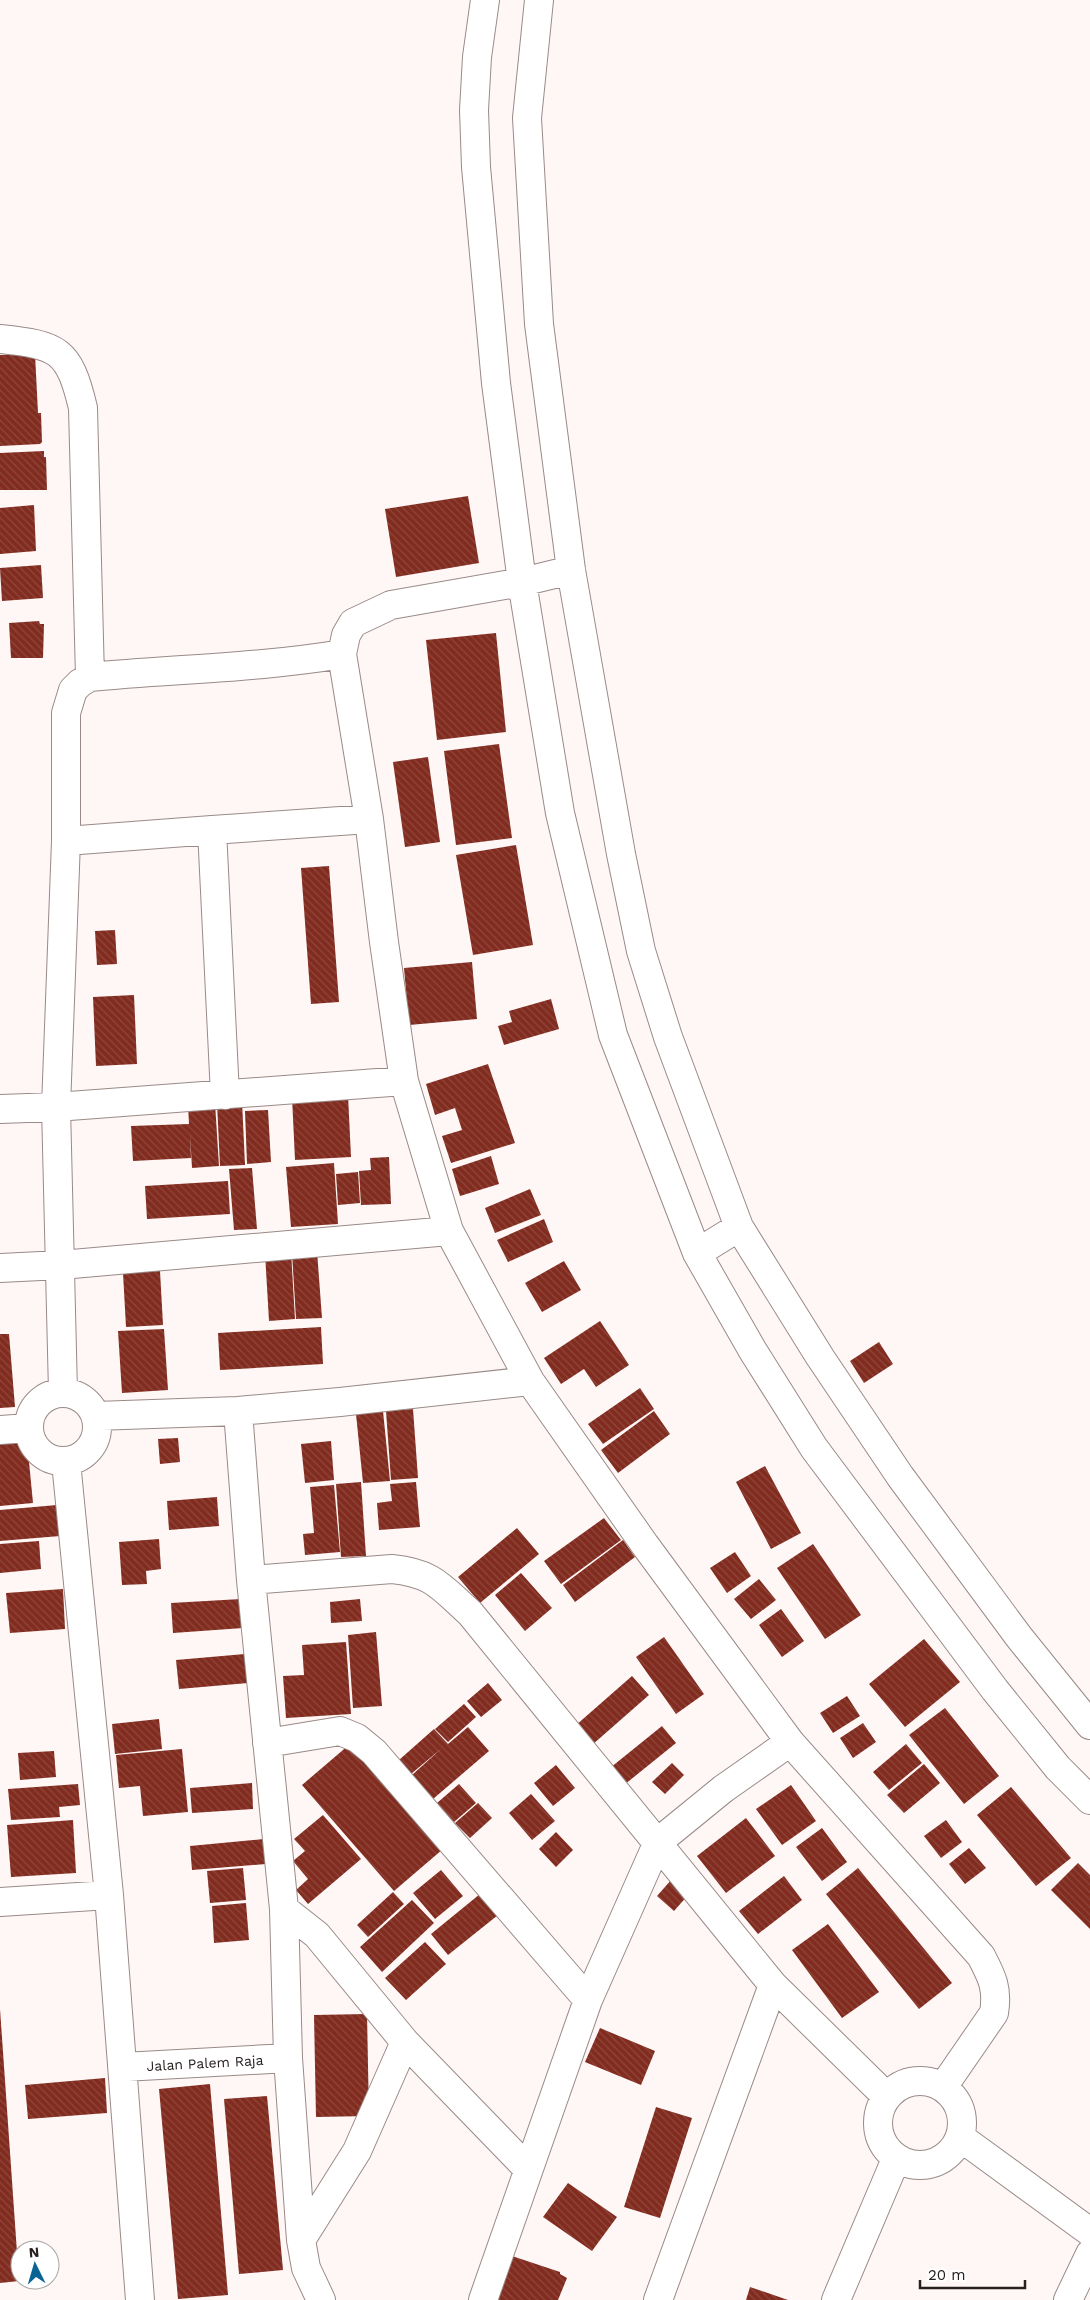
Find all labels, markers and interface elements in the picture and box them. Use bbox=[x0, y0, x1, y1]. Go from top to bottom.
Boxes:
street label: Jalan Palem Raja bbox=[146, 2052, 264, 2074]
north arrow bbox=[10, 2240, 60, 2290]
text: N bbox=[28, 2244, 40, 2260]
scale bar bbox=[920, 2258, 1025, 2290]
text: 20 m bbox=[928, 2266, 966, 2284]

